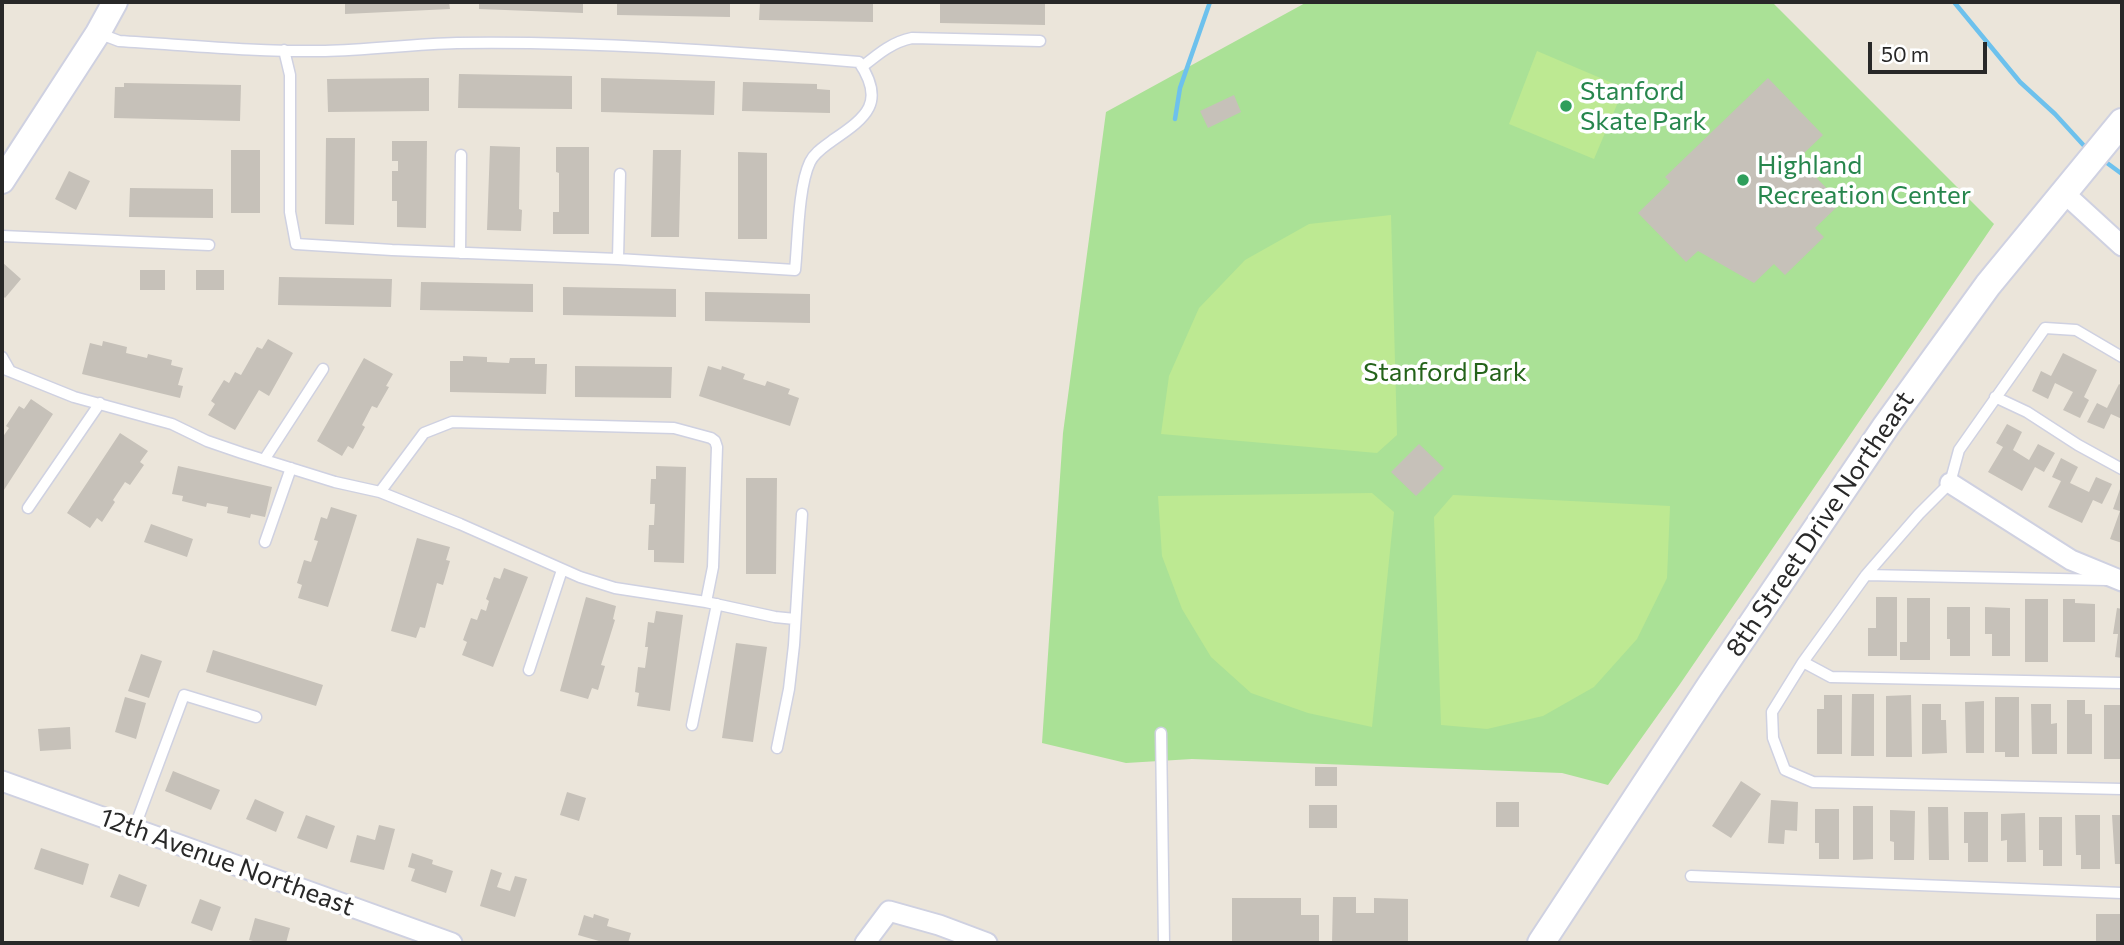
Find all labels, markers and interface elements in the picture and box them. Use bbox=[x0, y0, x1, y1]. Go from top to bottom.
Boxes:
scale bar bbox=[1872, 28, 1991, 72]
text: 50 m bbox=[1881, 41, 1929, 66]
place label: Stanford Skate Park bbox=[1580, 75, 1706, 136]
marker: Stanford Skate Park bbox=[1558, 98, 1574, 114]
place label: Highland Recreation Center bbox=[1757, 149, 1971, 210]
marker: Highland Recreation Center bbox=[1735, 172, 1751, 188]
park label: Stanford Park bbox=[1363, 356, 1527, 388]
street label: 8th Street Drive Northeast bbox=[1719, 385, 1921, 663]
street label: 12th Avenue Northeast bbox=[95, 801, 359, 923]

